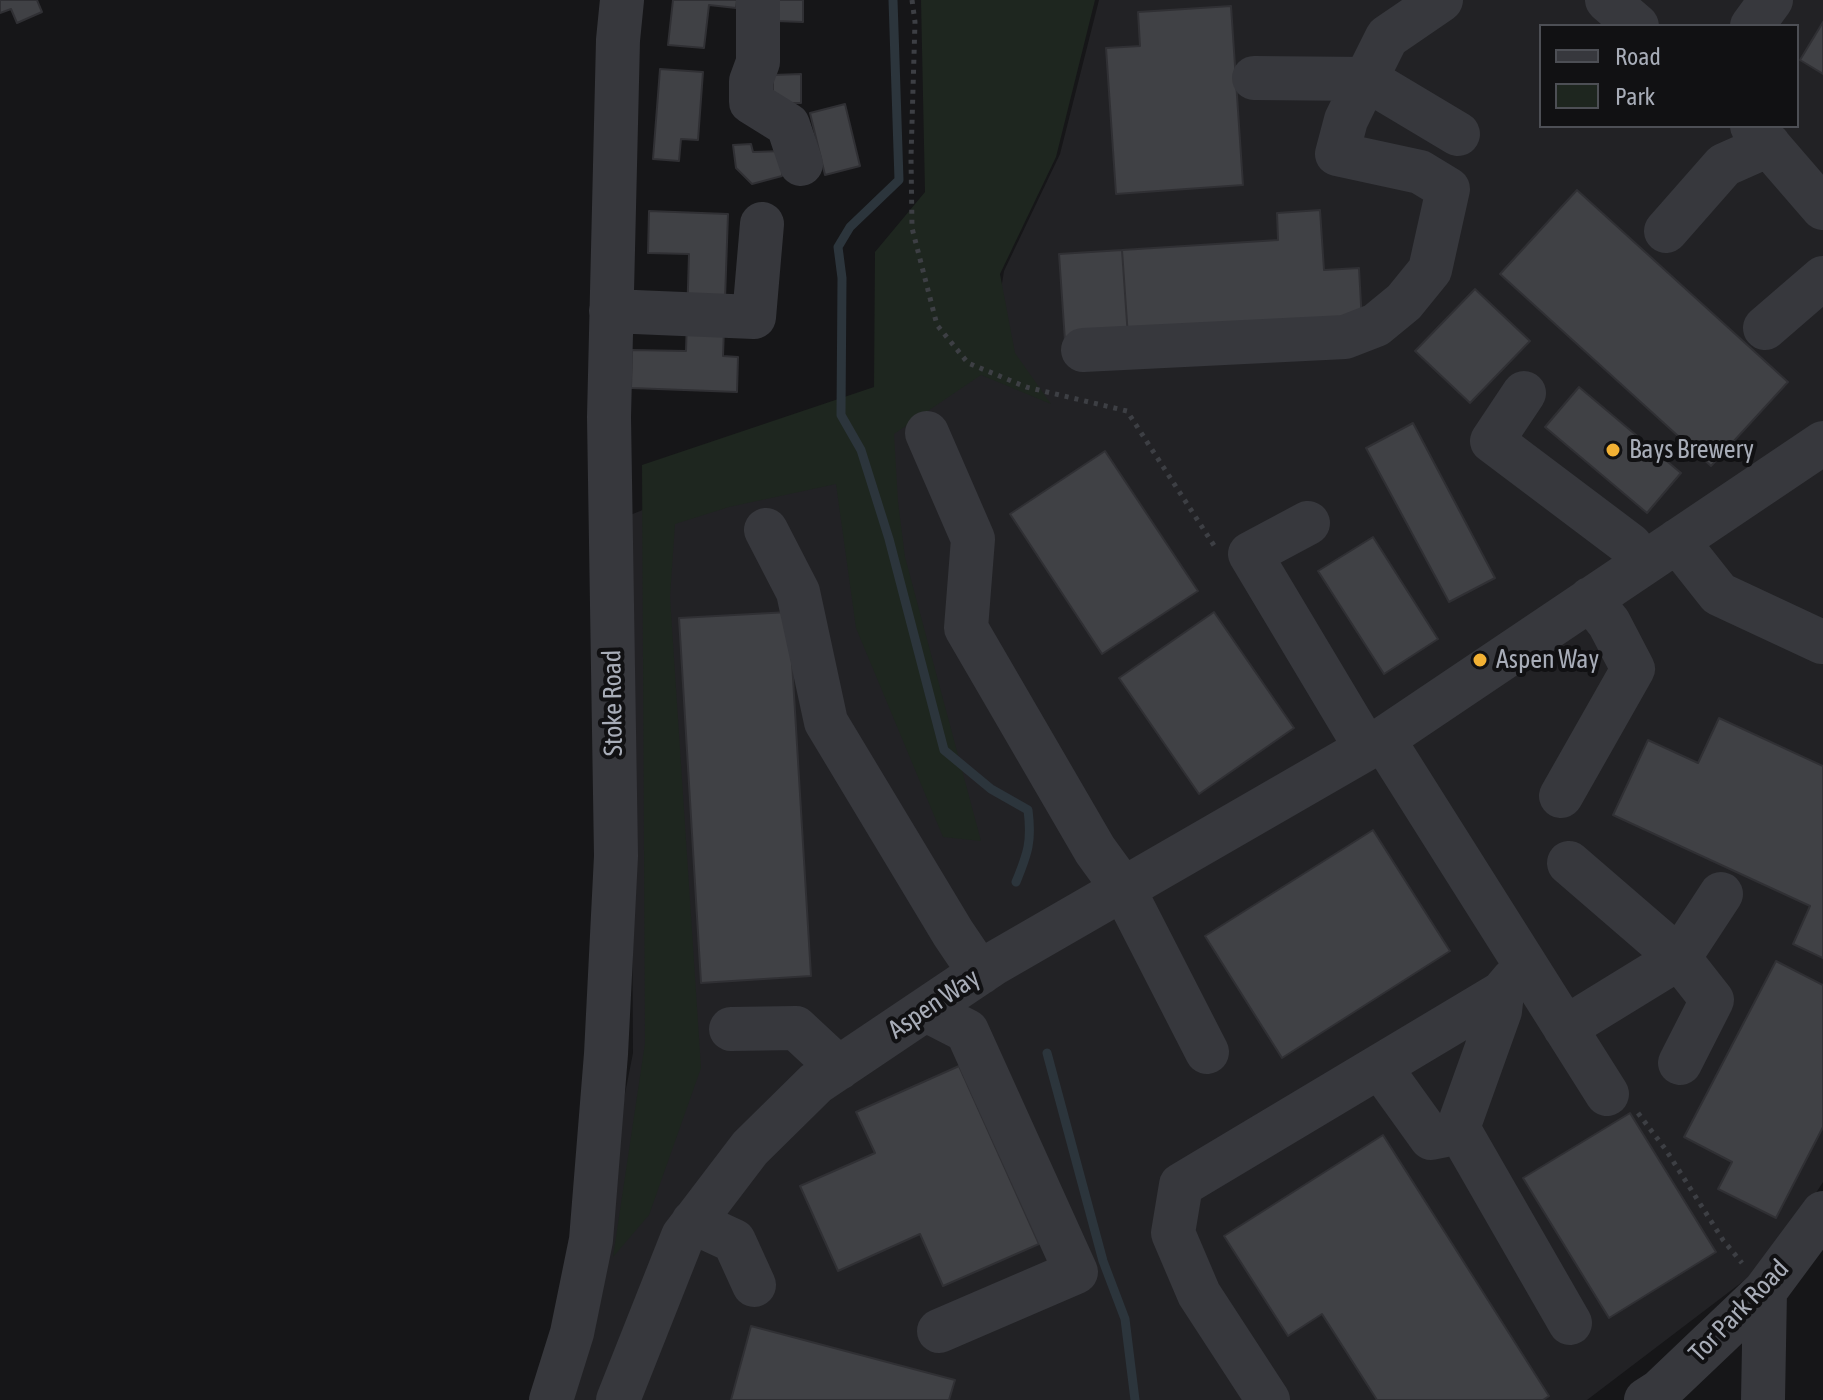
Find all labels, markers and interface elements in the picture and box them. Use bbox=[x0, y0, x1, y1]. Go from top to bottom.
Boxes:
legend bbox=[1539, 24, 1799, 128]
text: Road bbox=[1615, 43, 1661, 70]
text: Park bbox=[1615, 83, 1655, 110]
place label: Bays Brewery bbox=[1629, 434, 1754, 466]
marker: Bays Brewery bbox=[1604, 441, 1622, 459]
place label: Aspen Way bbox=[1496, 644, 1599, 676]
street label: Stoke Road bbox=[596, 650, 630, 756]
marker: Aspen Way bbox=[1471, 651, 1489, 669]
street label: Aspen Way bbox=[883, 962, 985, 1046]
street label: Tor Park Road bbox=[1683, 1253, 1795, 1369]

